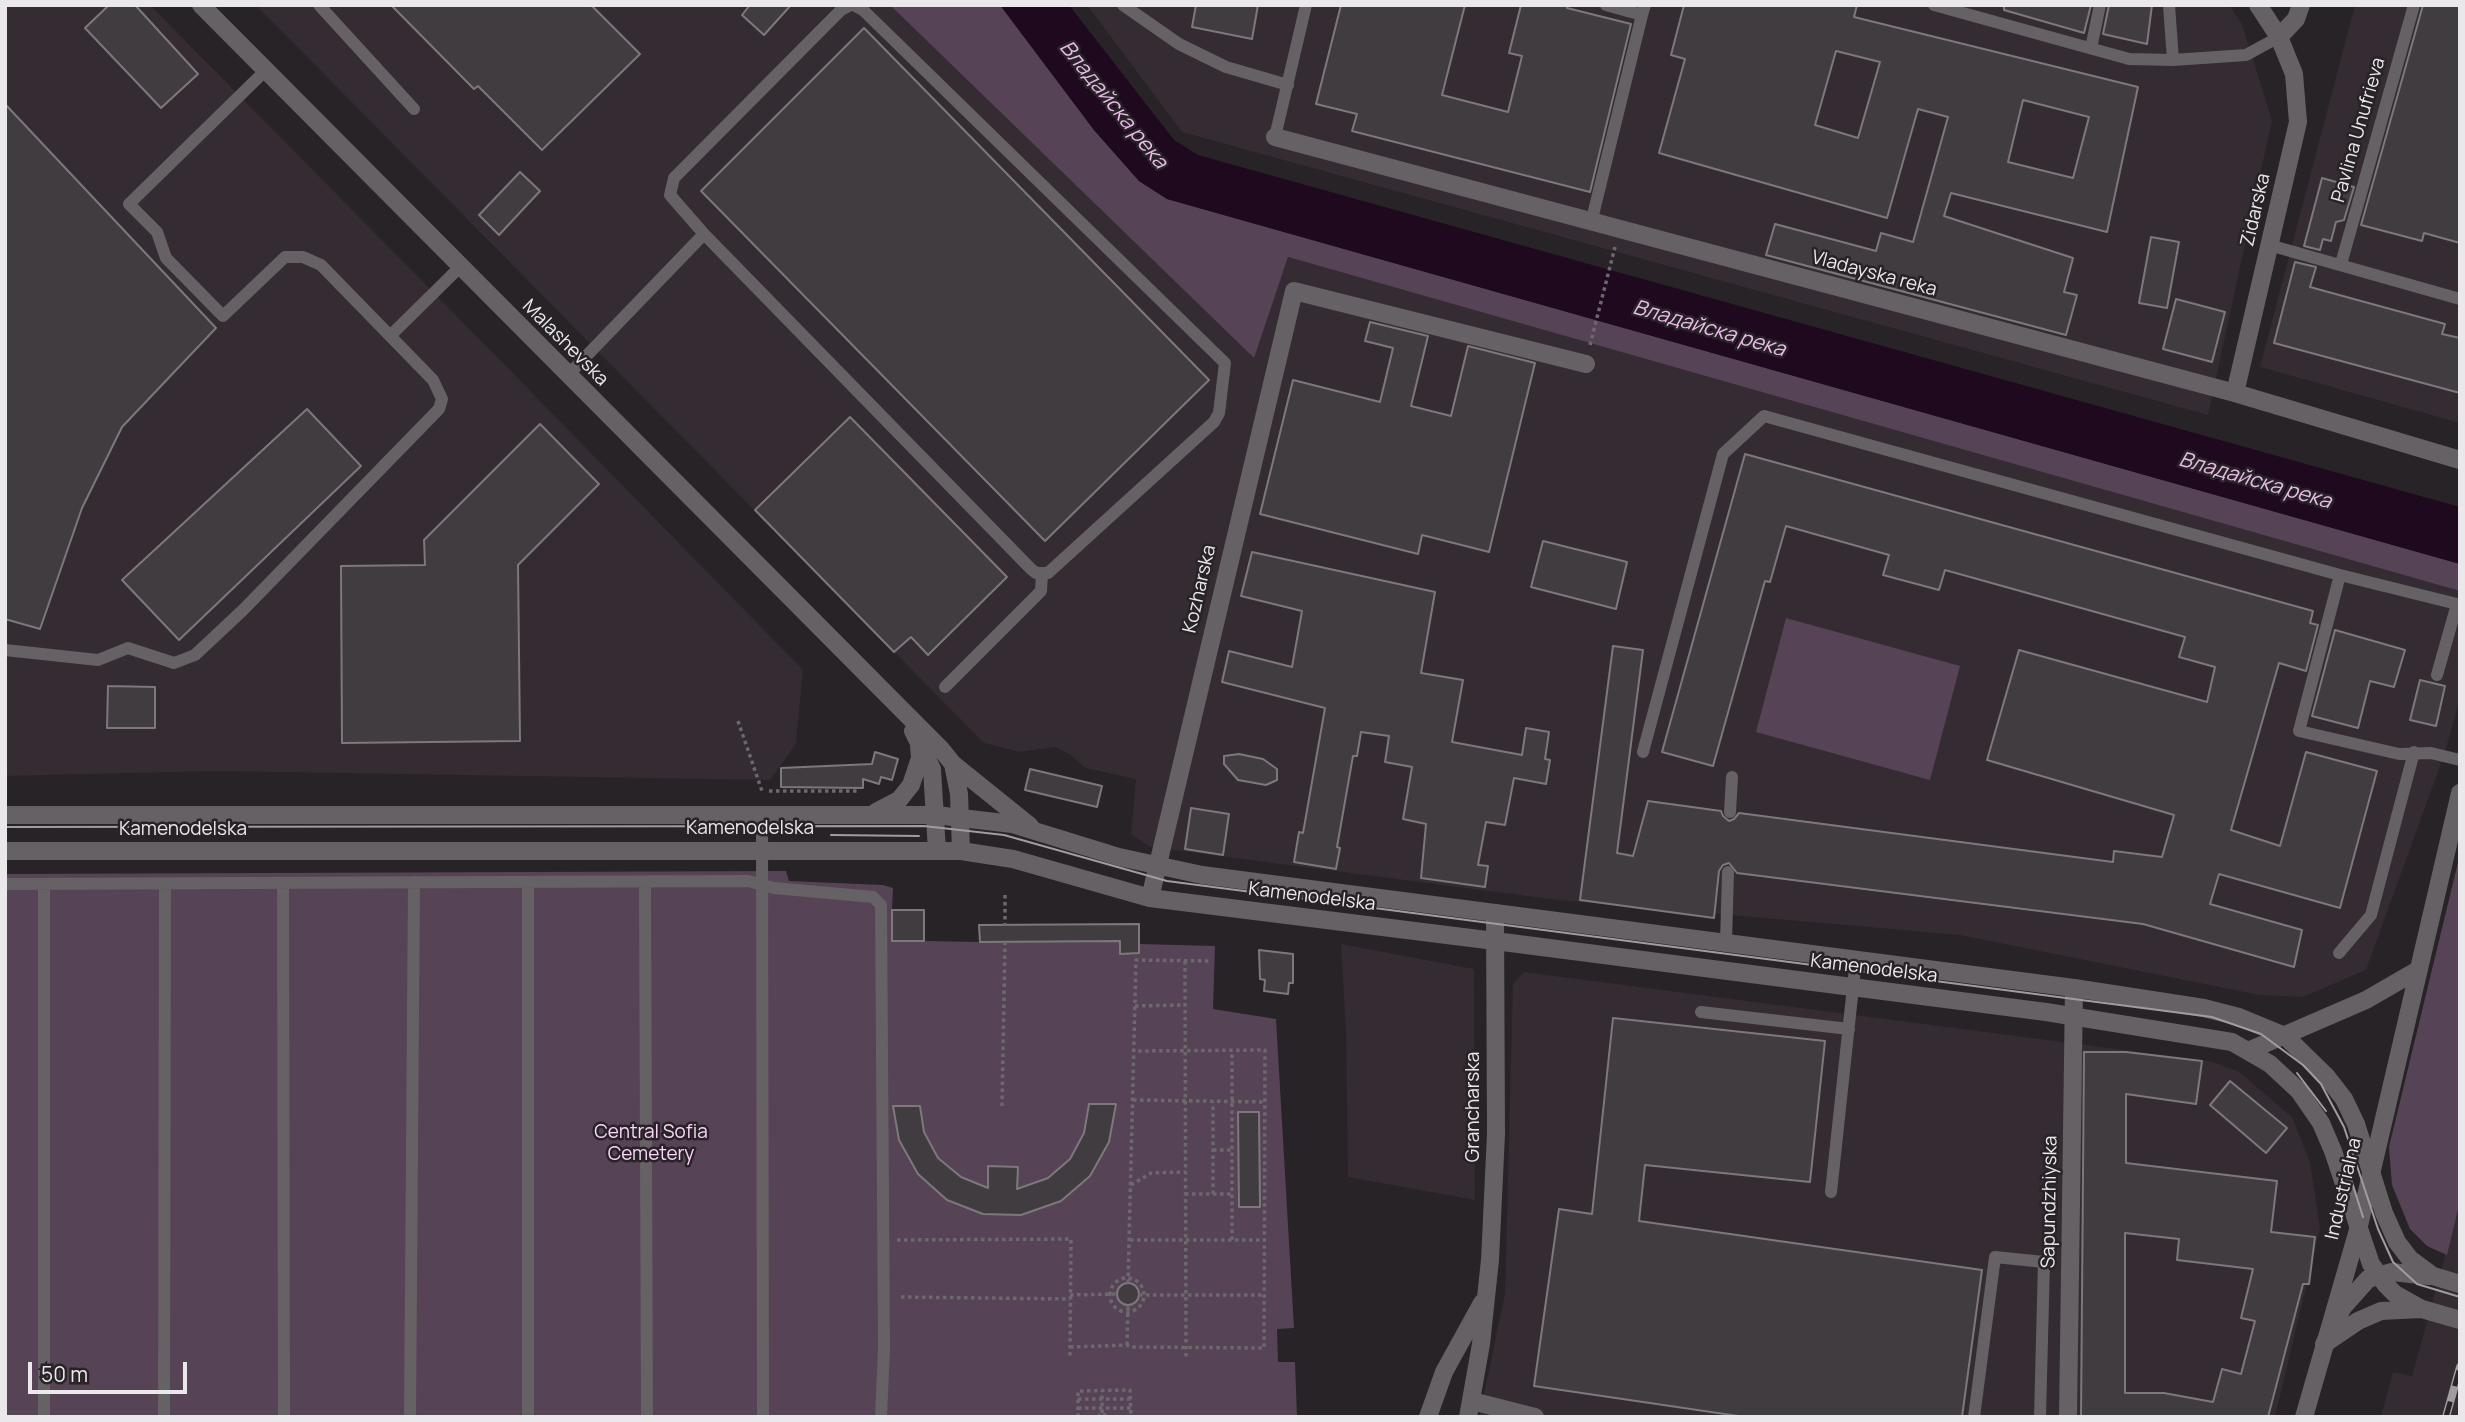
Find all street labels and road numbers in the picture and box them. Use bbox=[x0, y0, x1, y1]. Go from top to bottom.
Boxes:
street label: Pavlina Unufrieva bbox=[2327, 55, 2391, 205]
street label: Zidarska bbox=[2237, 171, 2275, 249]
street label: Vladayska reka bbox=[1809, 246, 1939, 302]
street label: Malashevska bbox=[517, 295, 613, 391]
street label: Kozharska bbox=[1179, 543, 1221, 635]
street label: Kamenodelska bbox=[686, 818, 814, 840]
street label: Kamenodelska bbox=[119, 819, 247, 841]
street label: Kamenodelska bbox=[1247, 878, 1377, 916]
street label: Kamenodelska bbox=[1809, 950, 1939, 988]
street label: Grancharska bbox=[1463, 1052, 1485, 1162]
street label: Sapundzhiyska bbox=[2037, 1135, 2063, 1269]
street label: Industrialna bbox=[2321, 1136, 2367, 1242]

